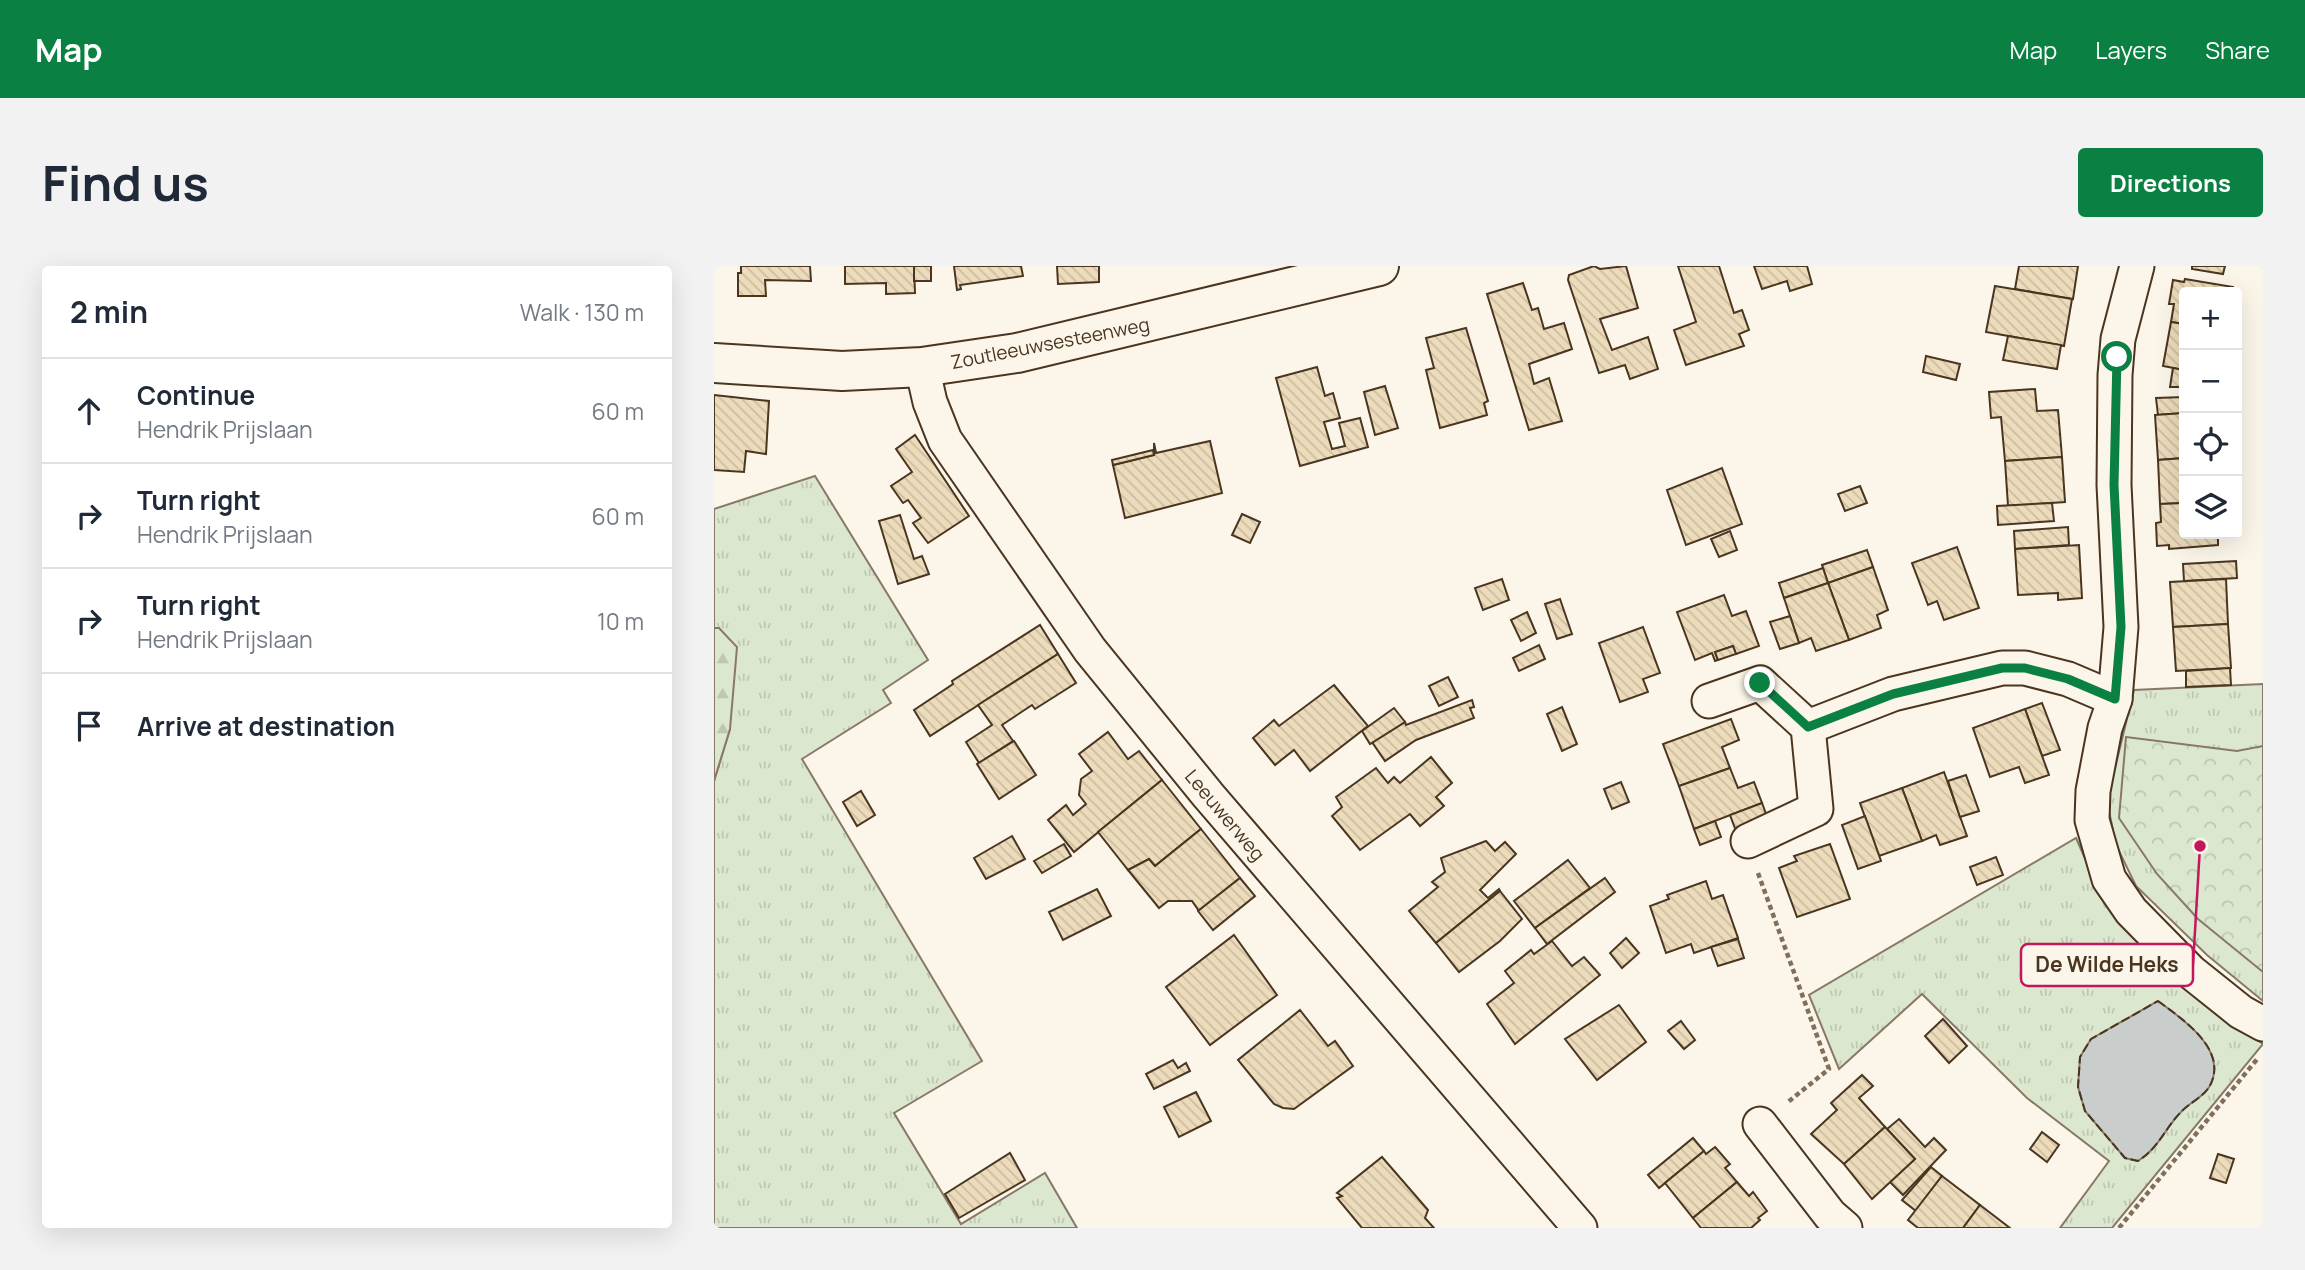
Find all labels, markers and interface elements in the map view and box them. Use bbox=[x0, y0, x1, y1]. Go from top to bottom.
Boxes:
text: Map bbox=[35, 27, 103, 72]
text: Map bbox=[2010, 33, 2057, 66]
text: Layers bbox=[2095, 33, 2167, 66]
text: Share bbox=[2205, 33, 2270, 66]
button: Directions bbox=[2078, 148, 2263, 217]
text: Find us bbox=[42, 149, 209, 216]
map controls bbox=[2179, 287, 2242, 539]
button: + bbox=[2179, 287, 2242, 350]
text: 2 min bbox=[70, 291, 148, 332]
text: Walk · 130 m bbox=[520, 296, 644, 328]
street label: Zoutleeuwsesteenweg bbox=[948, 311, 1152, 375]
route start bbox=[2101, 341, 2132, 372]
button: − bbox=[2179, 350, 2242, 413]
text: Continue bbox=[137, 377, 255, 413]
icon: ahead bbox=[70, 392, 108, 430]
text: 60 m bbox=[592, 395, 644, 427]
text: Hendrik Prijslaan bbox=[137, 413, 313, 445]
button: locate bbox=[2179, 413, 2242, 476]
button: layers bbox=[2179, 476, 2242, 539]
text: Turn right bbox=[137, 482, 261, 518]
icon: right bbox=[70, 497, 108, 535]
text: 60 m bbox=[592, 500, 644, 532]
text: Hendrik Prijslaan bbox=[137, 518, 313, 550]
text: Turn right bbox=[137, 587, 261, 623]
icon: right bbox=[70, 602, 108, 640]
text: 10 m bbox=[597, 605, 644, 637]
text: Hendrik Prijslaan bbox=[137, 623, 313, 655]
route end bbox=[1744, 667, 1775, 698]
icon: arrive bbox=[70, 707, 108, 745]
text: Arrive at destination bbox=[137, 708, 395, 744]
street label: Leeuwerweg bbox=[1179, 764, 1271, 866]
callout: De Wilde Heks bbox=[2021, 944, 2193, 986]
text: De Wilde Heks bbox=[2035, 950, 2179, 978]

